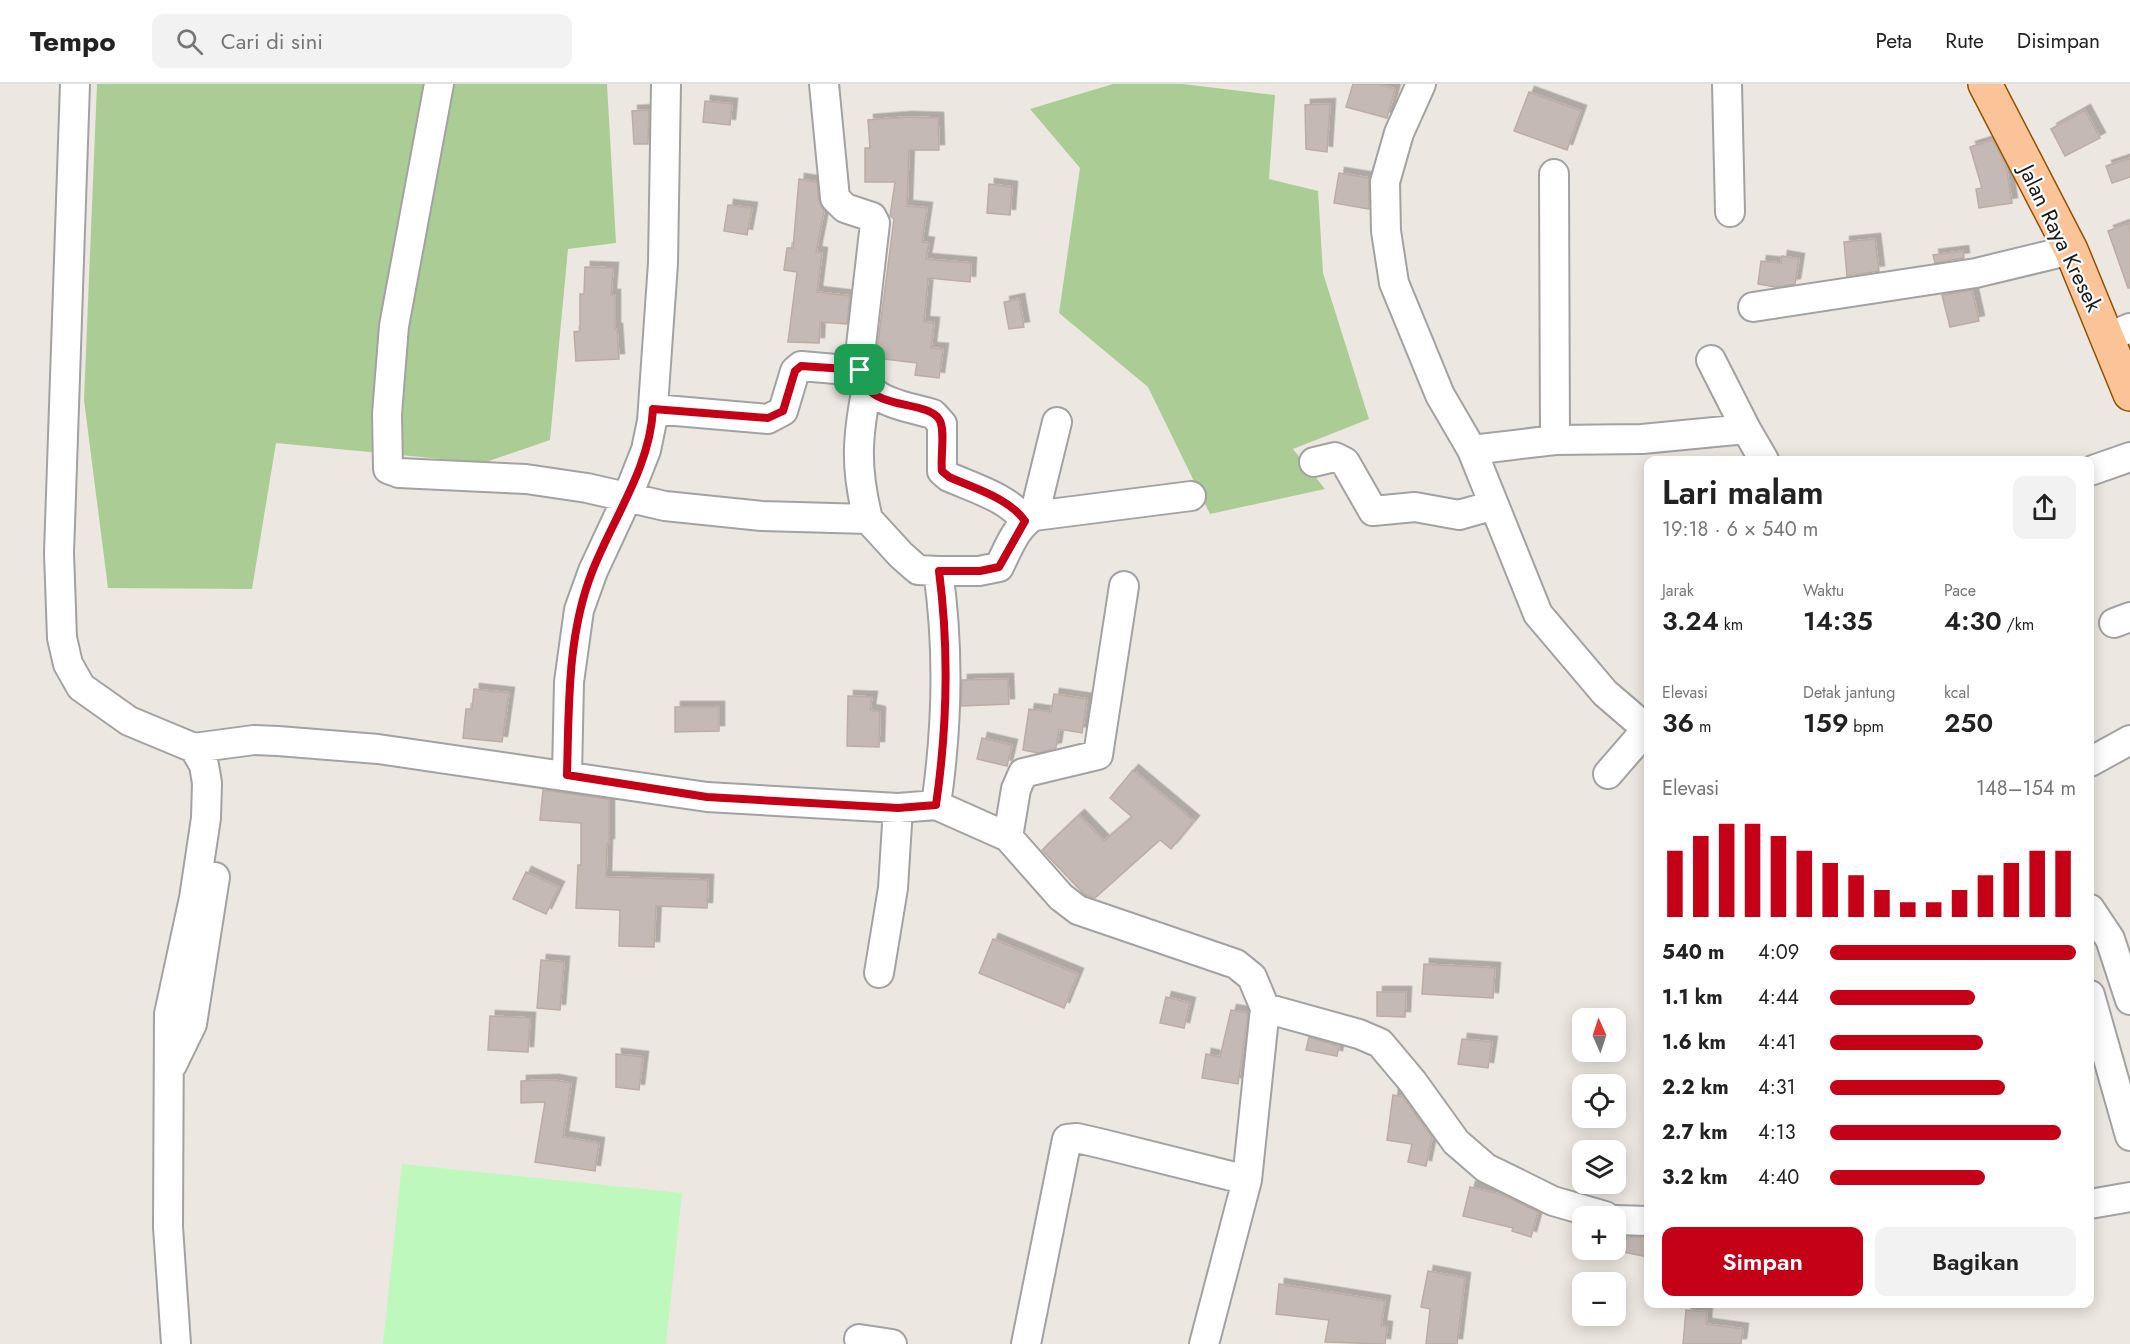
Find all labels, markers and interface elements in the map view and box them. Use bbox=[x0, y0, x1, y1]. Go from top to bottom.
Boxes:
search box bbox=[152, 14, 572, 68]
text: Tempo bbox=[30, 21, 116, 62]
icon: search bbox=[173, 25, 206, 58]
text: Cari di sini bbox=[221, 25, 323, 57]
text: Peta bbox=[1875, 26, 1912, 56]
text: Rute bbox=[1945, 26, 1984, 56]
text: Disimpan bbox=[2017, 26, 2100, 56]
street label: Jalan Raya Kresek bbox=[2010, 156, 2111, 317]
pin bbox=[834, 344, 885, 395]
icon: arrive bbox=[843, 353, 876, 386]
text: Lari malam bbox=[1662, 469, 1824, 516]
button: share bbox=[2013, 476, 2076, 539]
text: 19:18 · 6 × 540 m bbox=[1662, 515, 1818, 544]
text: Jarak bbox=[1662, 579, 1694, 602]
text: Waktu bbox=[1803, 579, 1844, 602]
text: Pace bbox=[1944, 579, 1976, 602]
text: 3.24 bbox=[1662, 602, 1719, 640]
text: 14:35 bbox=[1803, 602, 1873, 640]
text: 4:30 bbox=[1944, 602, 2002, 640]
text: km bbox=[1719, 613, 1743, 636]
text: /km bbox=[2002, 613, 2034, 636]
text: Elevasi bbox=[1662, 681, 1708, 704]
text: Detak jantung bbox=[1803, 681, 1895, 704]
text: kcal bbox=[1944, 681, 1970, 704]
text: 36 bbox=[1662, 704, 1694, 742]
text: 159 bbox=[1803, 704, 1849, 742]
text: 250 bbox=[1944, 704, 1993, 742]
text: m bbox=[1694, 715, 1711, 738]
text: bpm bbox=[1849, 715, 1884, 738]
text: Elevasi bbox=[1662, 774, 1719, 803]
text: 148–154 m bbox=[1976, 774, 2076, 803]
text: 540 m bbox=[1662, 938, 1725, 967]
text: 4:09 bbox=[1758, 938, 1799, 967]
text: 1.1 km bbox=[1662, 983, 1723, 1012]
text: 4:44 bbox=[1758, 983, 1799, 1012]
north arrow bbox=[1572, 1008, 1626, 1062]
map controls bbox=[1572, 1008, 1626, 1326]
text: 1.6 km bbox=[1662, 1028, 1726, 1057]
text: 4:41 bbox=[1758, 1028, 1796, 1057]
text: 2.2 km bbox=[1662, 1073, 1729, 1102]
text: 4:31 bbox=[1758, 1073, 1796, 1102]
button: locate bbox=[1572, 1074, 1626, 1128]
text: 2.7 km bbox=[1662, 1118, 1728, 1147]
text: 4:13 bbox=[1758, 1118, 1796, 1147]
button: layers bbox=[1572, 1140, 1626, 1194]
text: 3.2 km bbox=[1662, 1163, 1728, 1192]
text: 4:40 bbox=[1758, 1163, 1799, 1192]
button: + bbox=[1572, 1206, 1626, 1260]
button: Simpan bbox=[1662, 1227, 1863, 1296]
button: Bagikan bbox=[1875, 1227, 2076, 1296]
button: − bbox=[1572, 1272, 1626, 1326]

